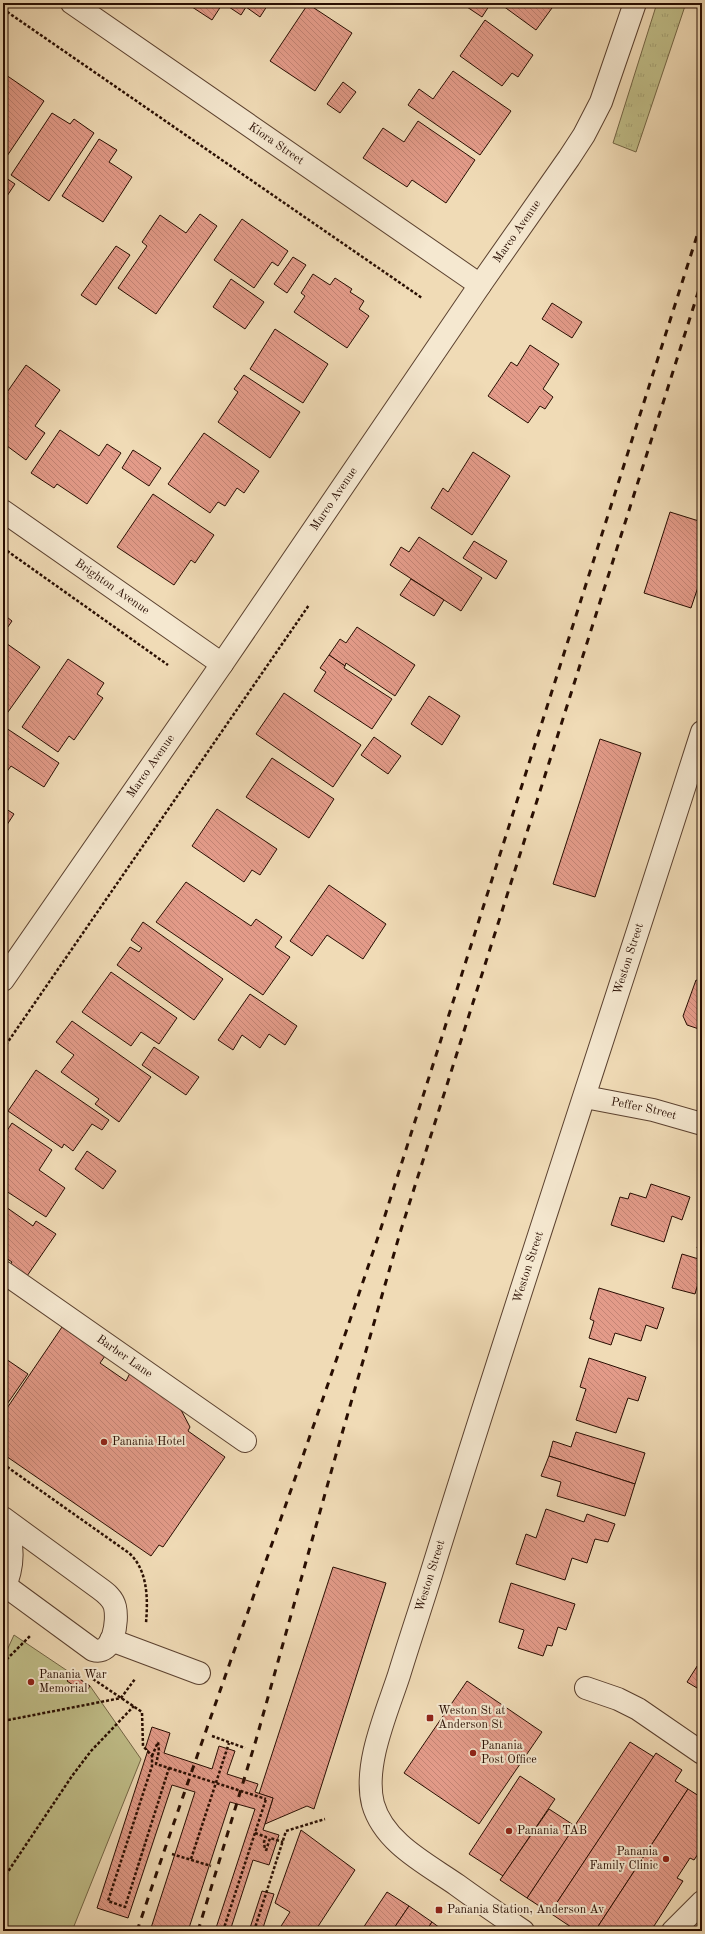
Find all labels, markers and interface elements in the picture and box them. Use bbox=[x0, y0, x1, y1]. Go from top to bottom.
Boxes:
street label: Kiora Street bbox=[246, 121, 306, 167]
street label: Marco Avenue bbox=[491, 198, 544, 265]
street label: Marco Avenue bbox=[309, 465, 360, 533]
street label: Brighton Avenue bbox=[73, 557, 152, 617]
street label: Marco Avenue bbox=[125, 732, 177, 800]
street label: Weston Street bbox=[612, 922, 646, 996]
street label: Peffer Street bbox=[610, 1096, 678, 1122]
street label: Weston Street bbox=[512, 1230, 546, 1304]
street label: Barber Lane bbox=[94, 1333, 155, 1381]
place label: Panania Hotel bbox=[112, 1436, 185, 1448]
marker: Panania Hotel bbox=[99, 1437, 109, 1447]
street label: Weston Street bbox=[414, 1539, 447, 1613]
place label: Panania War Memorial bbox=[39, 1669, 107, 1695]
marker: Panania War Memorial bbox=[26, 1677, 36, 1687]
place label: Weston St at Anderson St bbox=[438, 1705, 506, 1731]
marker: Weston St at Anderson St bbox=[425, 1713, 435, 1723]
place label: Panania Post Office bbox=[481, 1740, 537, 1766]
marker: Panania Post Office bbox=[468, 1748, 478, 1758]
place label: Panania TAB bbox=[517, 1825, 587, 1837]
marker: Panania TAB bbox=[504, 1826, 514, 1836]
place label: Panania Family Clinic bbox=[590, 1846, 658, 1872]
marker: Panania Family Clinic bbox=[661, 1854, 671, 1864]
place label: Panania Station, Anderson Av bbox=[447, 1904, 605, 1916]
marker: Panania Station, Anderson Av bbox=[434, 1905, 444, 1915]

